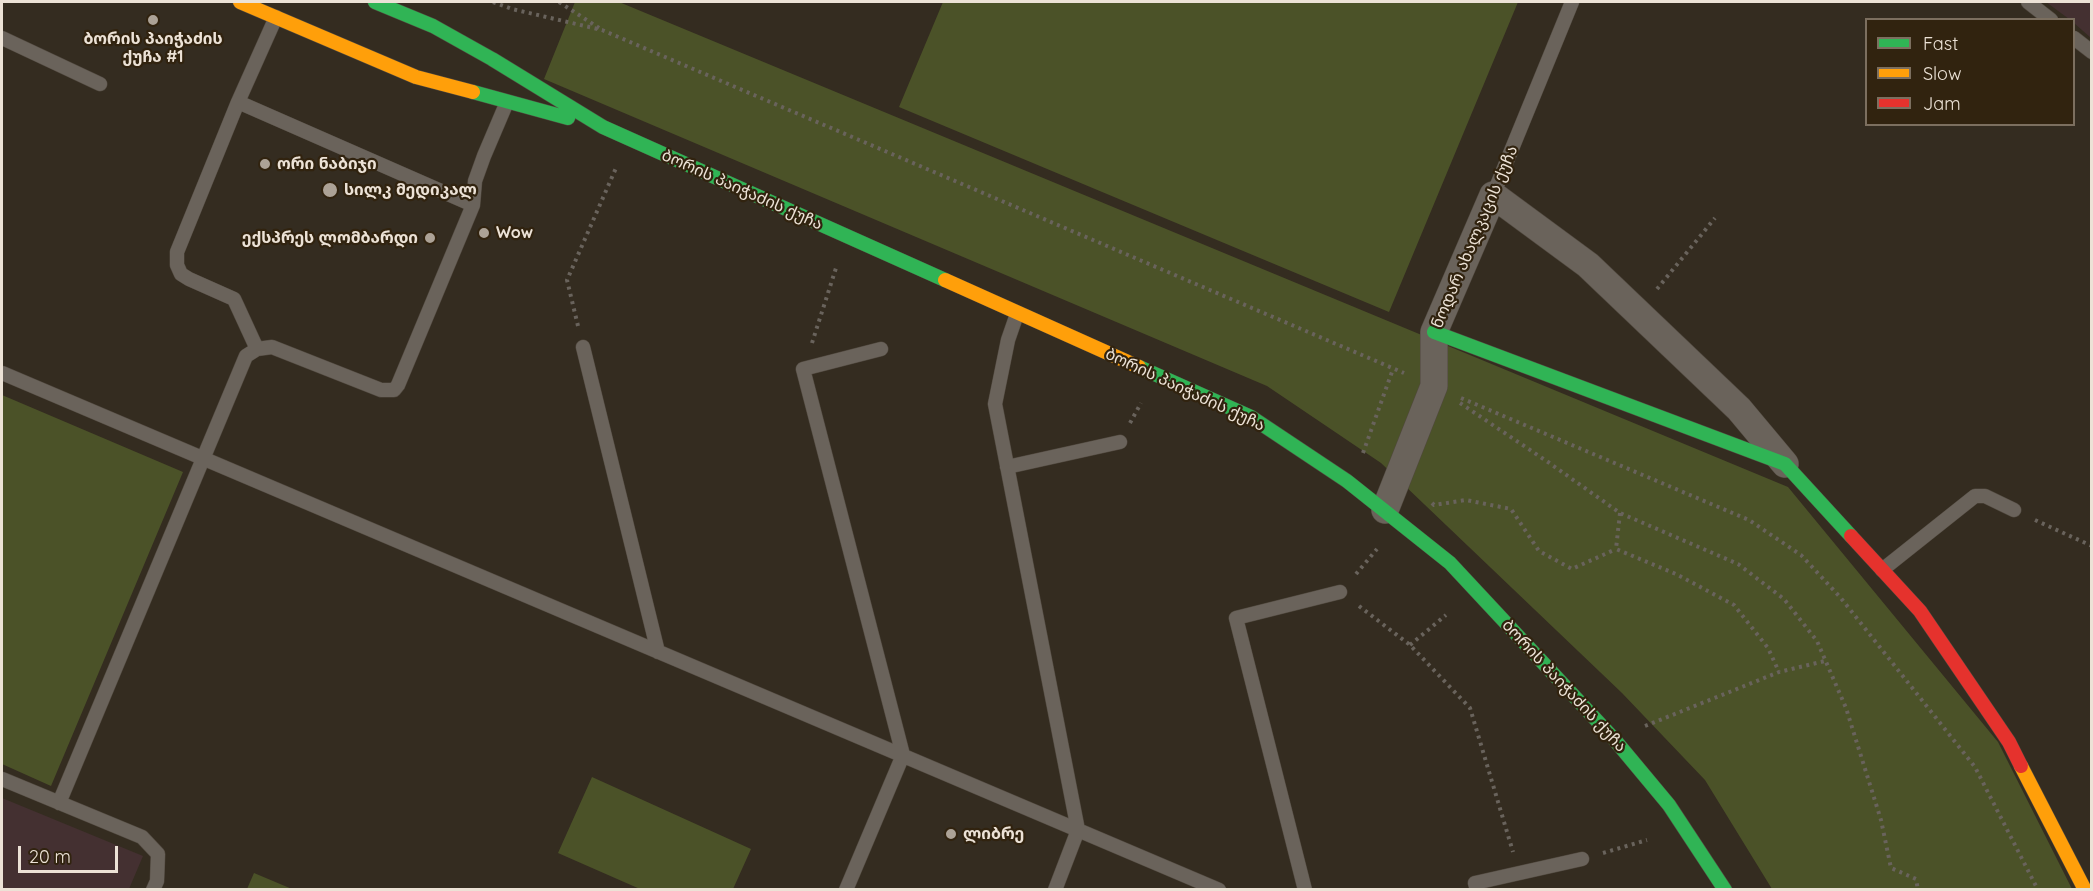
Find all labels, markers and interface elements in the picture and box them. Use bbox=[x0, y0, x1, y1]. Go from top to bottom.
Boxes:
marker: ბორის პაიჭაძის ქუჩა #1 bbox=[146, 13, 160, 27]
legend bbox=[1865, 18, 2075, 126]
place label: ბორის პაიჭაძის ქუჩა #1 bbox=[83, 29, 223, 67]
text: Fast bbox=[1923, 32, 1958, 55]
text: Slow bbox=[1923, 62, 1961, 85]
text: Jam bbox=[1923, 92, 1961, 115]
street label: ნოდარ ახალკაცის ქუჩა bbox=[1428, 143, 1522, 331]
street label: ბორის პაიჭაძის ქუჩა bbox=[659, 146, 825, 234]
place label: ორი ნაბიჯი bbox=[277, 154, 377, 174]
marker: ორი ნაბიჯი bbox=[258, 157, 272, 171]
place label: სილკ მედიკალ bbox=[344, 180, 477, 200]
marker: სილკ მედიკალ bbox=[321, 181, 339, 199]
place label: Wow bbox=[496, 223, 533, 243]
marker: Wow bbox=[477, 226, 491, 240]
place label: ექსპრეს ლომბარდი bbox=[242, 228, 418, 248]
marker: ექსპრეს ლომბარდი bbox=[423, 231, 437, 245]
street label: ბორის პაიჭაძის ქუჩა bbox=[1102, 345, 1268, 435]
street label: ბორის პაიჭაძის ქუჩა bbox=[1498, 616, 1630, 756]
place label: ლიბრე bbox=[963, 824, 1024, 844]
marker: ლიბრე bbox=[944, 827, 958, 841]
scale bar bbox=[21, 834, 122, 872]
text: 20 m bbox=[29, 845, 71, 868]

